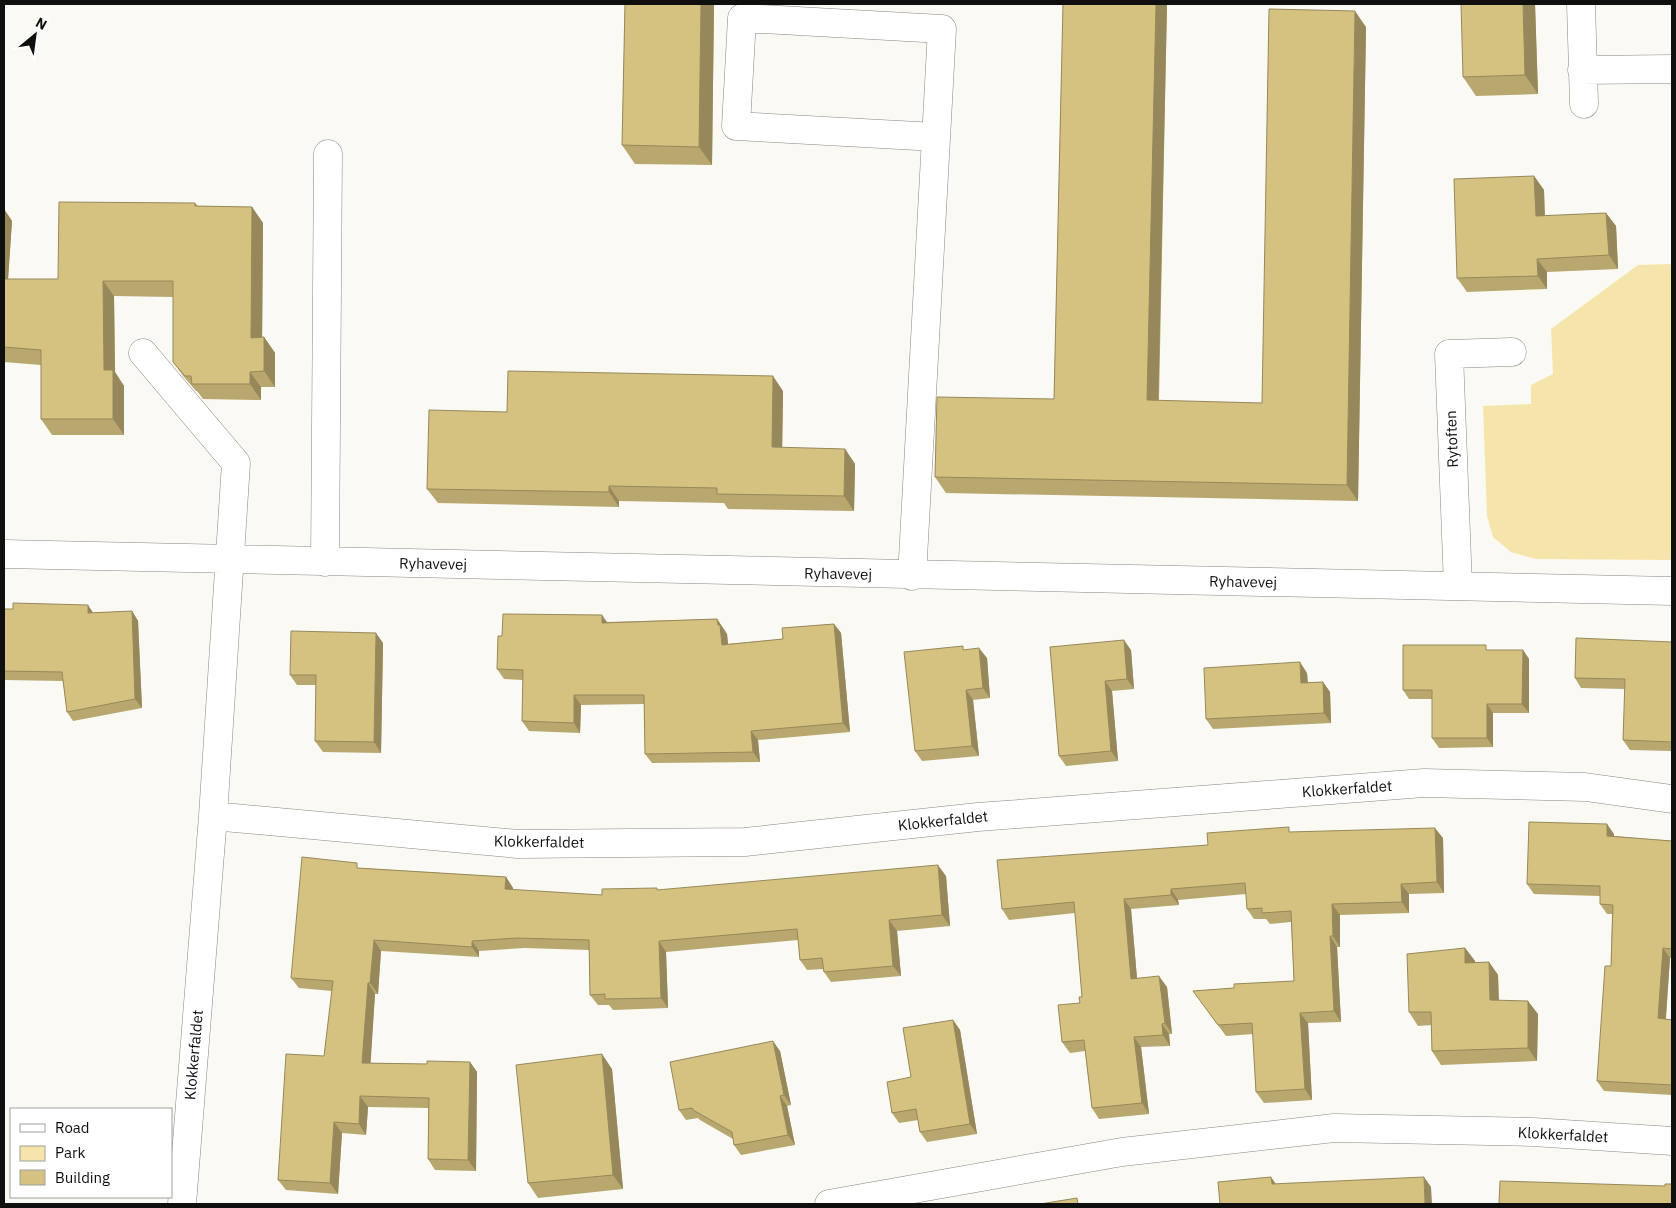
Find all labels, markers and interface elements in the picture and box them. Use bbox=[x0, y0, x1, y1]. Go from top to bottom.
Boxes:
north arrow bbox=[10, 10, 60, 60]
text: N bbox=[33, 13, 50, 34]
street label: Rytoften bbox=[1441, 410, 1462, 468]
street label: Ryhavevej bbox=[399, 553, 467, 574]
street label: Ryhavevej bbox=[804, 563, 872, 584]
street label: Ryhavevej bbox=[1209, 571, 1277, 592]
street label: Klokkerfaldet bbox=[1301, 776, 1393, 801]
street label: Klokkerfaldet bbox=[897, 806, 989, 835]
street label: Klokkerfaldet bbox=[494, 831, 584, 852]
street label: Klokkerfaldet bbox=[180, 1009, 207, 1101]
legend bbox=[10, 1108, 172, 1198]
text: Road bbox=[55, 1118, 90, 1137]
street label: Klokkerfaldet bbox=[1517, 1123, 1609, 1146]
text: Park bbox=[55, 1143, 85, 1162]
text: Building bbox=[55, 1168, 110, 1187]

